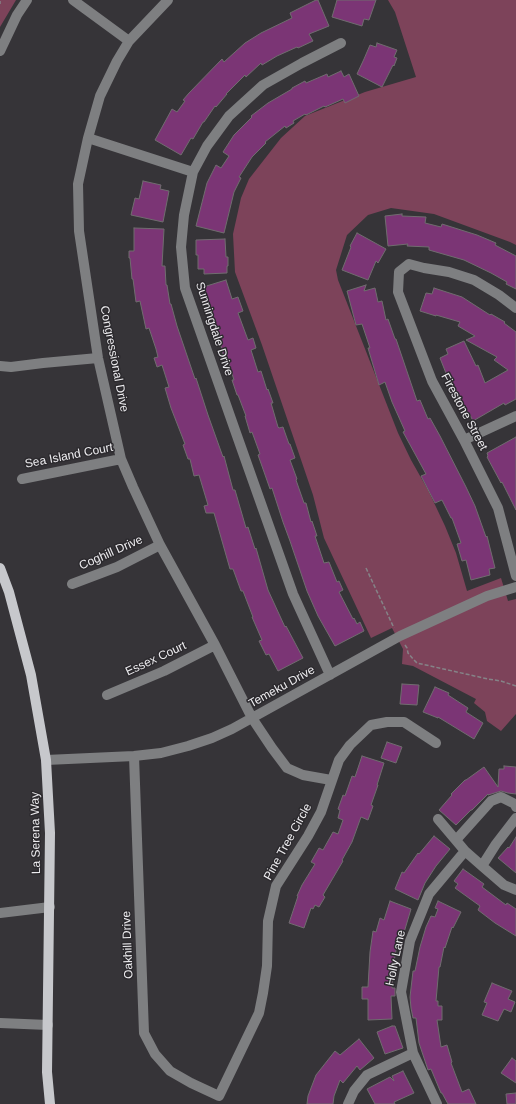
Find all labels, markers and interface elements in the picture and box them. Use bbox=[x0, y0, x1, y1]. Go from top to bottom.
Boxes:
street label: Sunningdale Drive bbox=[192, 280, 236, 378]
street label: Congressional Drive bbox=[97, 305, 131, 413]
street label: Firestone Street bbox=[438, 371, 490, 453]
street label: Sea Island Court bbox=[24, 440, 114, 472]
street label: Coghill Drive bbox=[77, 533, 145, 573]
street label: Essex Court bbox=[123, 639, 189, 679]
street label: Temeku Drive bbox=[246, 663, 318, 711]
street label: La Serena Way bbox=[28, 792, 44, 874]
street label: Pine Tree Circle bbox=[261, 801, 315, 883]
street label: Oakhill Drive bbox=[120, 911, 136, 979]
street label: Holly Lane bbox=[383, 929, 409, 987]

